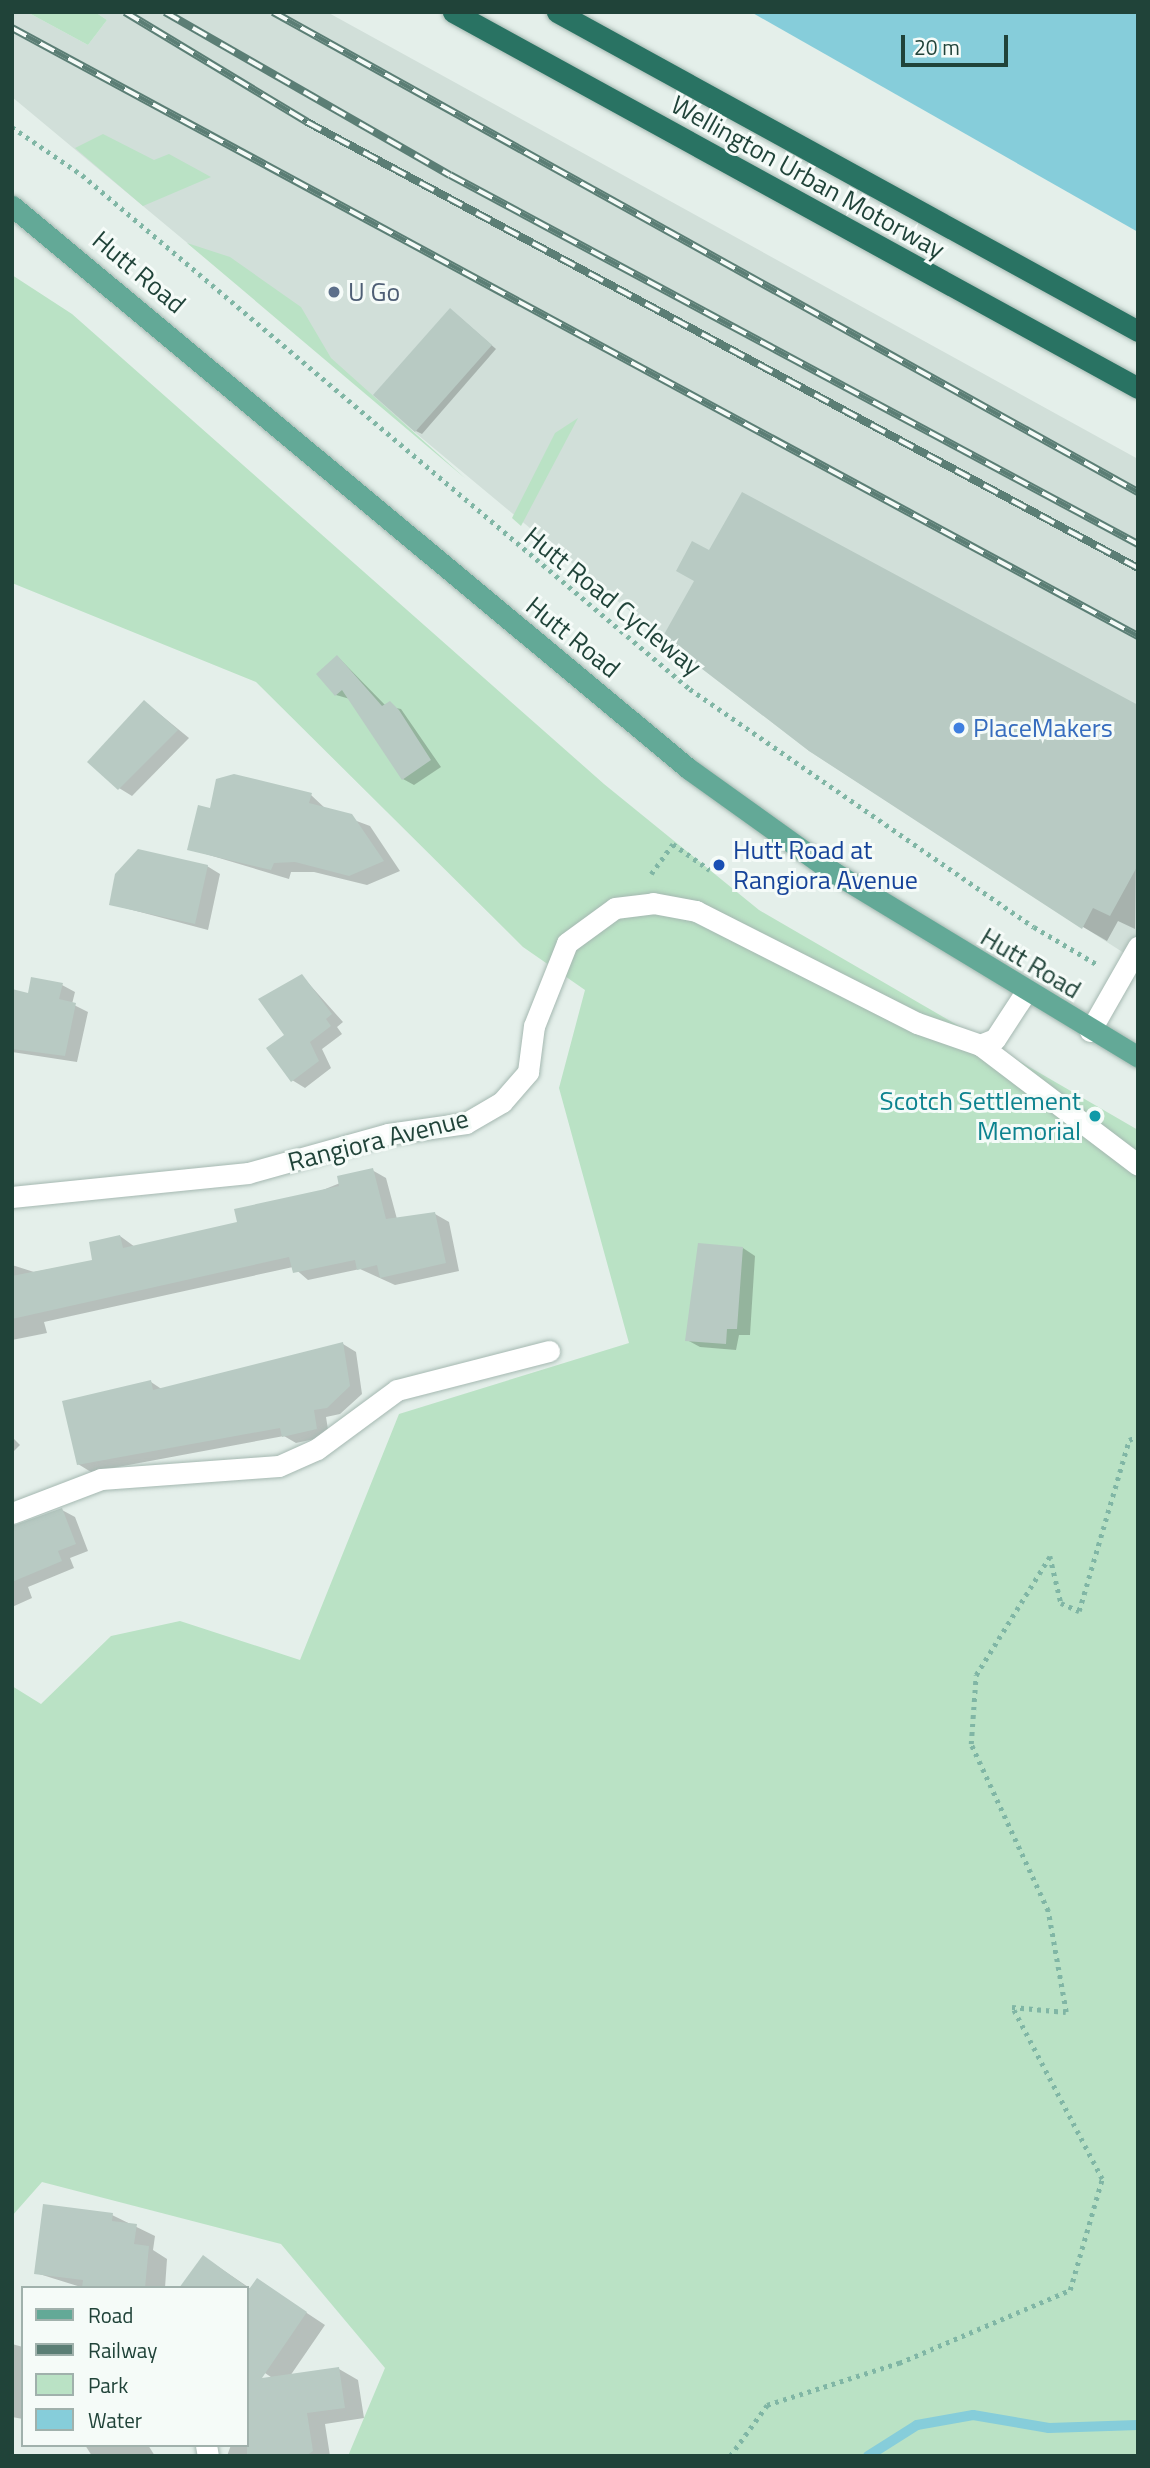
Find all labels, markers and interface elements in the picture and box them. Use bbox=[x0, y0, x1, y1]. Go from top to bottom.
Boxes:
scale bar bbox=[905, 21, 1012, 65]
text: 20 m bbox=[914, 31, 960, 63]
street label: Wellington Urban Motorway bbox=[666, 89, 950, 265]
street label: Hutt Road bbox=[86, 224, 192, 320]
place label: U Go bbox=[348, 276, 400, 308]
marker: U Go bbox=[326, 284, 342, 300]
street label: Hutt Road Cycleway bbox=[518, 520, 708, 682]
street label: Hutt Road bbox=[520, 590, 626, 684]
place label: PlaceMakers bbox=[973, 712, 1113, 744]
marker: PlaceMakers bbox=[951, 720, 967, 736]
place label: Hutt Road at Rangiora Avenue bbox=[733, 834, 918, 896]
marker: Hutt Road at Rangiora Avenue bbox=[711, 857, 727, 873]
street label: Hutt Road bbox=[975, 921, 1087, 1005]
place label: Scotch Settlement Memorial bbox=[880, 1085, 1081, 1146]
street label: Rangiora Avenue bbox=[285, 1103, 471, 1177]
marker: Scotch Settlement Memorial bbox=[1087, 1108, 1103, 1124]
legend bbox=[21, 2286, 248, 2447]
text: Road bbox=[88, 2299, 133, 2331]
text: Railway bbox=[88, 2334, 157, 2366]
text: Park bbox=[88, 2369, 128, 2401]
text: Water bbox=[88, 2404, 142, 2436]

